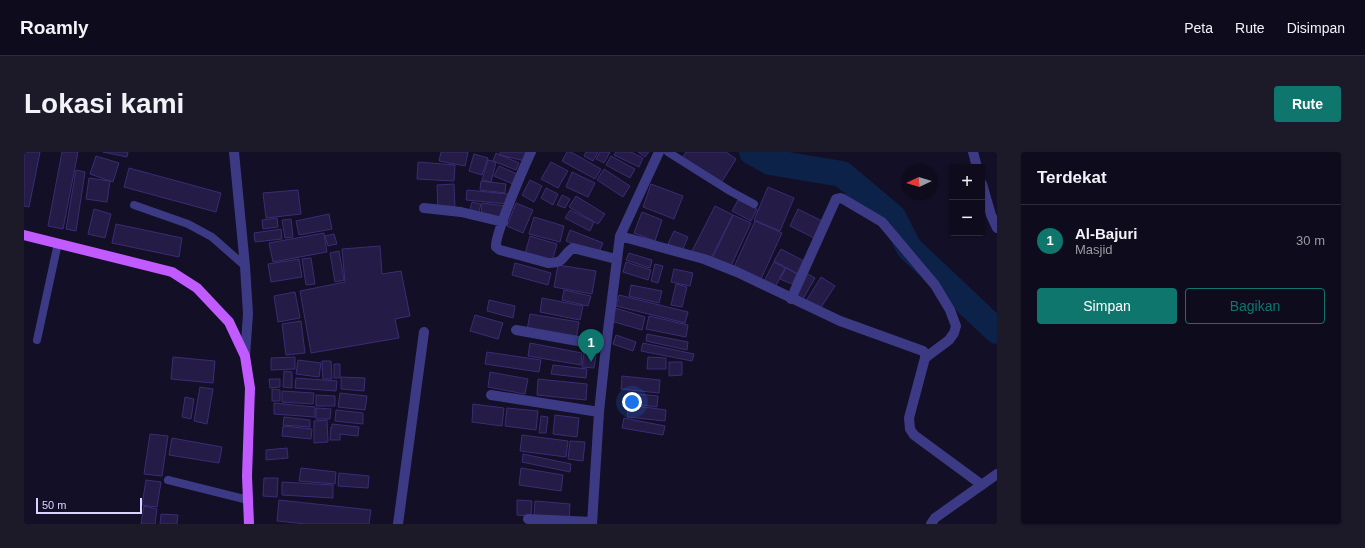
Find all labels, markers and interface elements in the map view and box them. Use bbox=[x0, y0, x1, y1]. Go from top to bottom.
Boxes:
text: Roamly bbox=[20, 17, 89, 38]
text: Peta bbox=[1184, 20, 1213, 36]
text: Rute bbox=[1235, 20, 1265, 36]
text: Disimpan bbox=[1287, 20, 1345, 36]
button: Rute bbox=[1274, 86, 1341, 122]
text: Lokasi kami bbox=[24, 88, 184, 119]
north arrow bbox=[901, 164, 937, 200]
map controls bbox=[949, 164, 985, 236]
button: + bbox=[949, 164, 985, 200]
text: Terdekat bbox=[1037, 168, 1107, 187]
button: − bbox=[949, 200, 985, 236]
text: Al-Bajuri bbox=[1075, 225, 1138, 242]
text: 1 bbox=[1046, 233, 1054, 248]
text: 30 m bbox=[1296, 233, 1325, 248]
text: Masjid bbox=[1075, 242, 1113, 257]
button: Simpan bbox=[1037, 288, 1177, 324]
button: Bagikan bbox=[1185, 288, 1325, 324]
pin: 1 bbox=[578, 329, 604, 362]
your location bbox=[622, 392, 642, 412]
scale bar bbox=[36, 496, 142, 515]
text: 50 m bbox=[42, 499, 66, 511]

